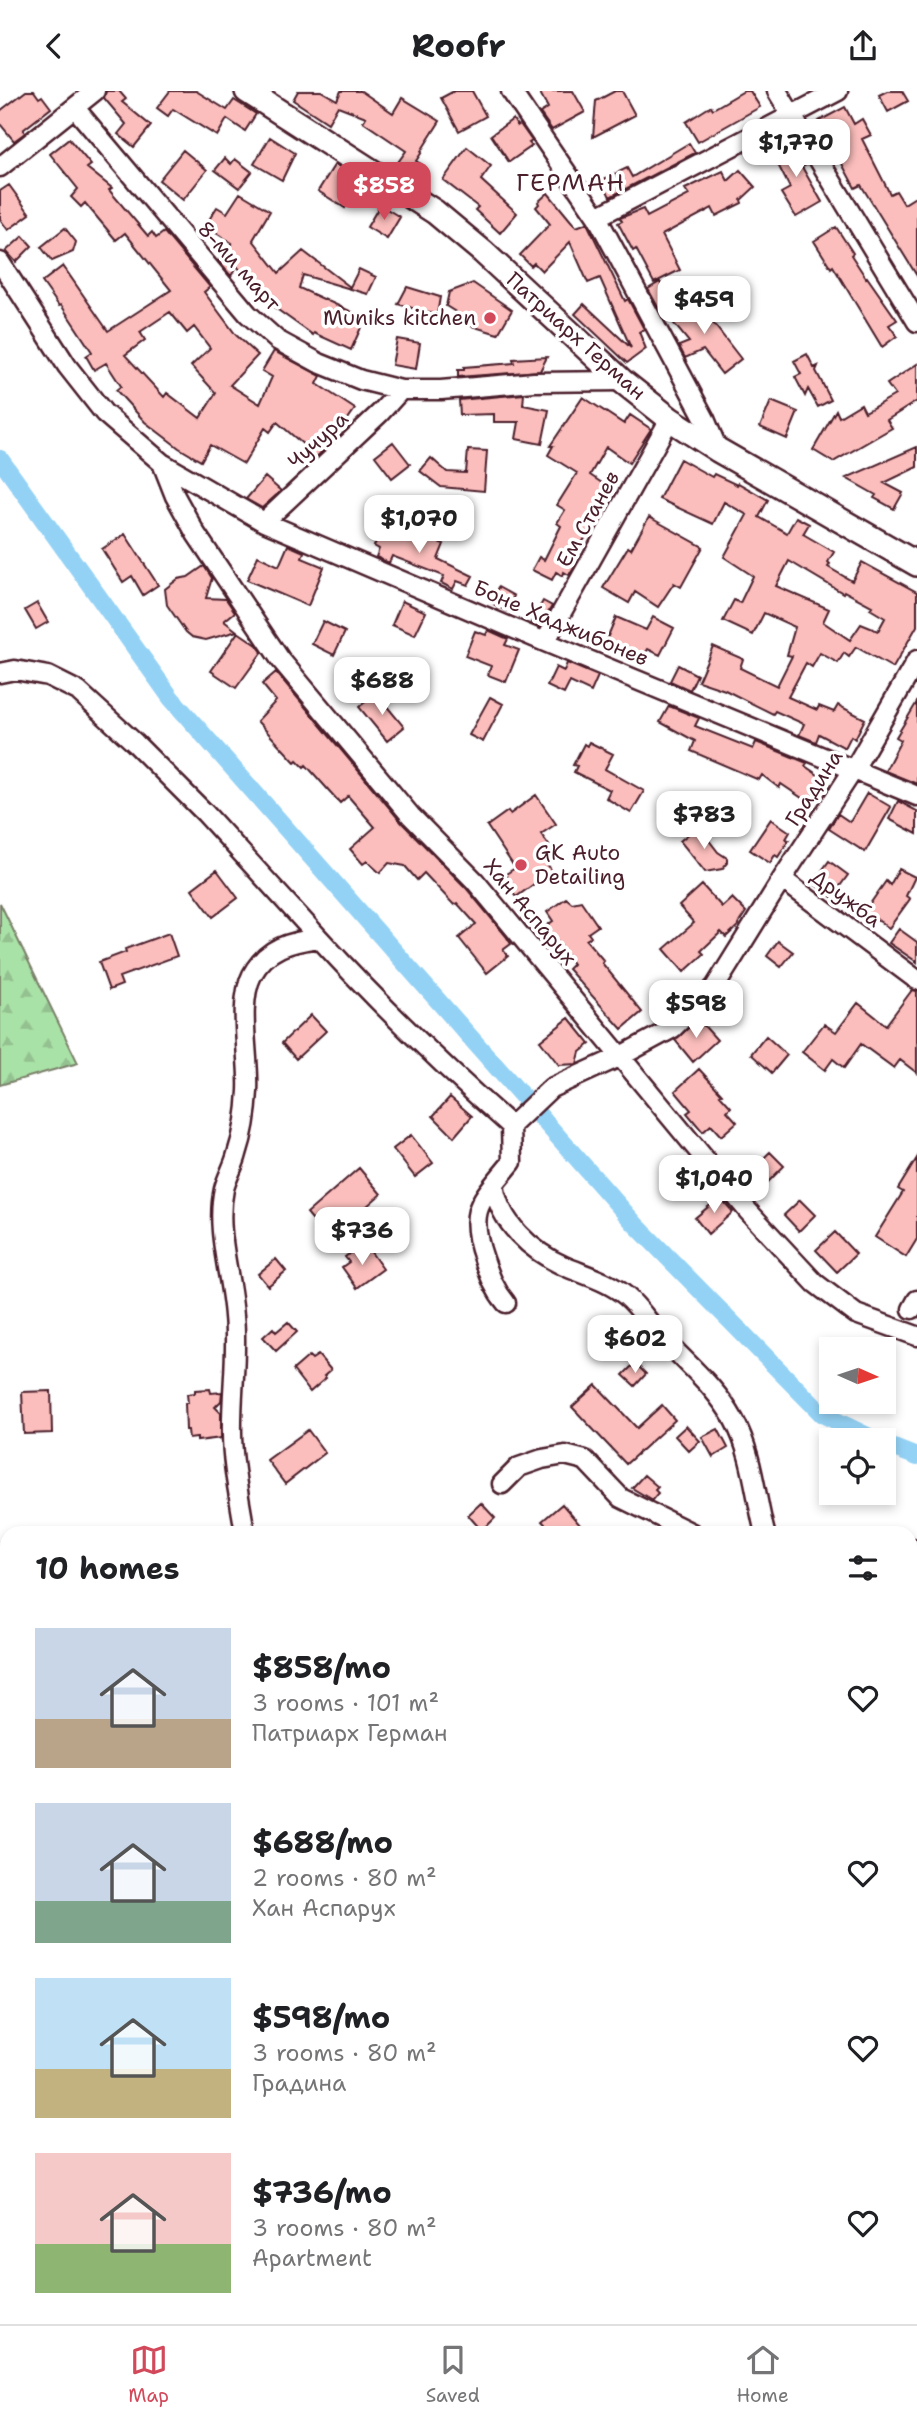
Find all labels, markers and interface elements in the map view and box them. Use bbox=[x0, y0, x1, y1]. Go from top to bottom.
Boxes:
text: Roofr bbox=[411, 24, 506, 67]
icon: back bbox=[35, 27, 73, 65]
icon: share bbox=[844, 27, 882, 65]
pin: $1,770 bbox=[739, 119, 853, 179]
text: $1,770 bbox=[758, 127, 834, 157]
pin: $858 bbox=[343, 163, 425, 222]
district label: ГЕРМАН bbox=[516, 167, 626, 199]
text: $858 bbox=[353, 170, 415, 200]
street label: 8-ми март bbox=[191, 215, 287, 317]
street label: Патриарх Герман bbox=[500, 266, 652, 406]
pin: $459 bbox=[663, 277, 745, 336]
text: $459 bbox=[674, 284, 734, 314]
place label: Muniks kitchen bbox=[323, 304, 476, 332]
marker: Muniks kitchen bbox=[482, 310, 498, 326]
street label: Чучура bbox=[282, 405, 354, 475]
street label: Ем Станев bbox=[550, 466, 626, 572]
pin: $1,070 bbox=[362, 496, 476, 555]
text: $1,070 bbox=[380, 503, 458, 533]
street label: Боне Хаджибонев bbox=[469, 573, 653, 673]
pin: $688 bbox=[341, 657, 423, 717]
text: $688 bbox=[350, 665, 414, 695]
street label: Градина bbox=[779, 744, 849, 832]
pin: $783 bbox=[663, 791, 745, 851]
text: $783 bbox=[672, 799, 736, 829]
place label: GK Auto Detailing bbox=[535, 839, 625, 891]
street label: Хан Аспарух bbox=[477, 853, 583, 971]
marker: GK Auto Detailing bbox=[513, 857, 529, 873]
street label: Дружба bbox=[805, 862, 887, 934]
pin: $598 bbox=[655, 981, 737, 1040]
text: $598 bbox=[665, 988, 727, 1018]
pin: $1,040 bbox=[657, 1155, 771, 1215]
text: $1,040 bbox=[675, 1163, 753, 1193]
pin: $736 bbox=[321, 1207, 403, 1267]
text: $736 bbox=[331, 1215, 393, 1245]
pin: $602 bbox=[594, 1315, 676, 1375]
text: $602 bbox=[603, 1323, 667, 1353]
north arrow bbox=[819, 1337, 896, 1414]
map controls bbox=[819, 1337, 896, 1505]
button: locate bbox=[819, 1428, 896, 1505]
text: 10 homes bbox=[35, 1548, 180, 1589]
icon: filters bbox=[844, 1549, 882, 1587]
text: $858/mo bbox=[252, 1647, 391, 1688]
icon: home bbox=[91, 1656, 175, 1740]
icon: heart bbox=[844, 1679, 882, 1717]
text: 3 rooms · 101 m² bbox=[252, 1688, 439, 1718]
text: Патриарх Герман bbox=[252, 1718, 448, 1748]
text: $688/mo bbox=[252, 1822, 393, 1863]
icon: home bbox=[91, 1831, 175, 1915]
icon: heart bbox=[844, 1854, 882, 1892]
text: 2 rooms · 80 m² bbox=[252, 1863, 437, 1893]
text: Хан Аспарух bbox=[252, 1893, 396, 1923]
text: $598/mo bbox=[252, 1997, 390, 2038]
icon: home bbox=[91, 2006, 175, 2090]
icon: heart bbox=[844, 2029, 882, 2067]
text: 3 rooms · 80 m² bbox=[252, 2038, 437, 2068]
text: Градина bbox=[252, 2068, 346, 2098]
text: $736/mo bbox=[252, 2172, 392, 2213]
icon: home bbox=[91, 2181, 175, 2265]
icon: heart bbox=[844, 2204, 882, 2242]
text: 3 rooms · 80 m² bbox=[252, 2213, 437, 2243]
text: Apartment bbox=[252, 2243, 372, 2273]
tab: Map bbox=[128, 2341, 169, 2408]
tab: Saved bbox=[426, 2341, 480, 2408]
tab: Home bbox=[736, 2341, 789, 2408]

